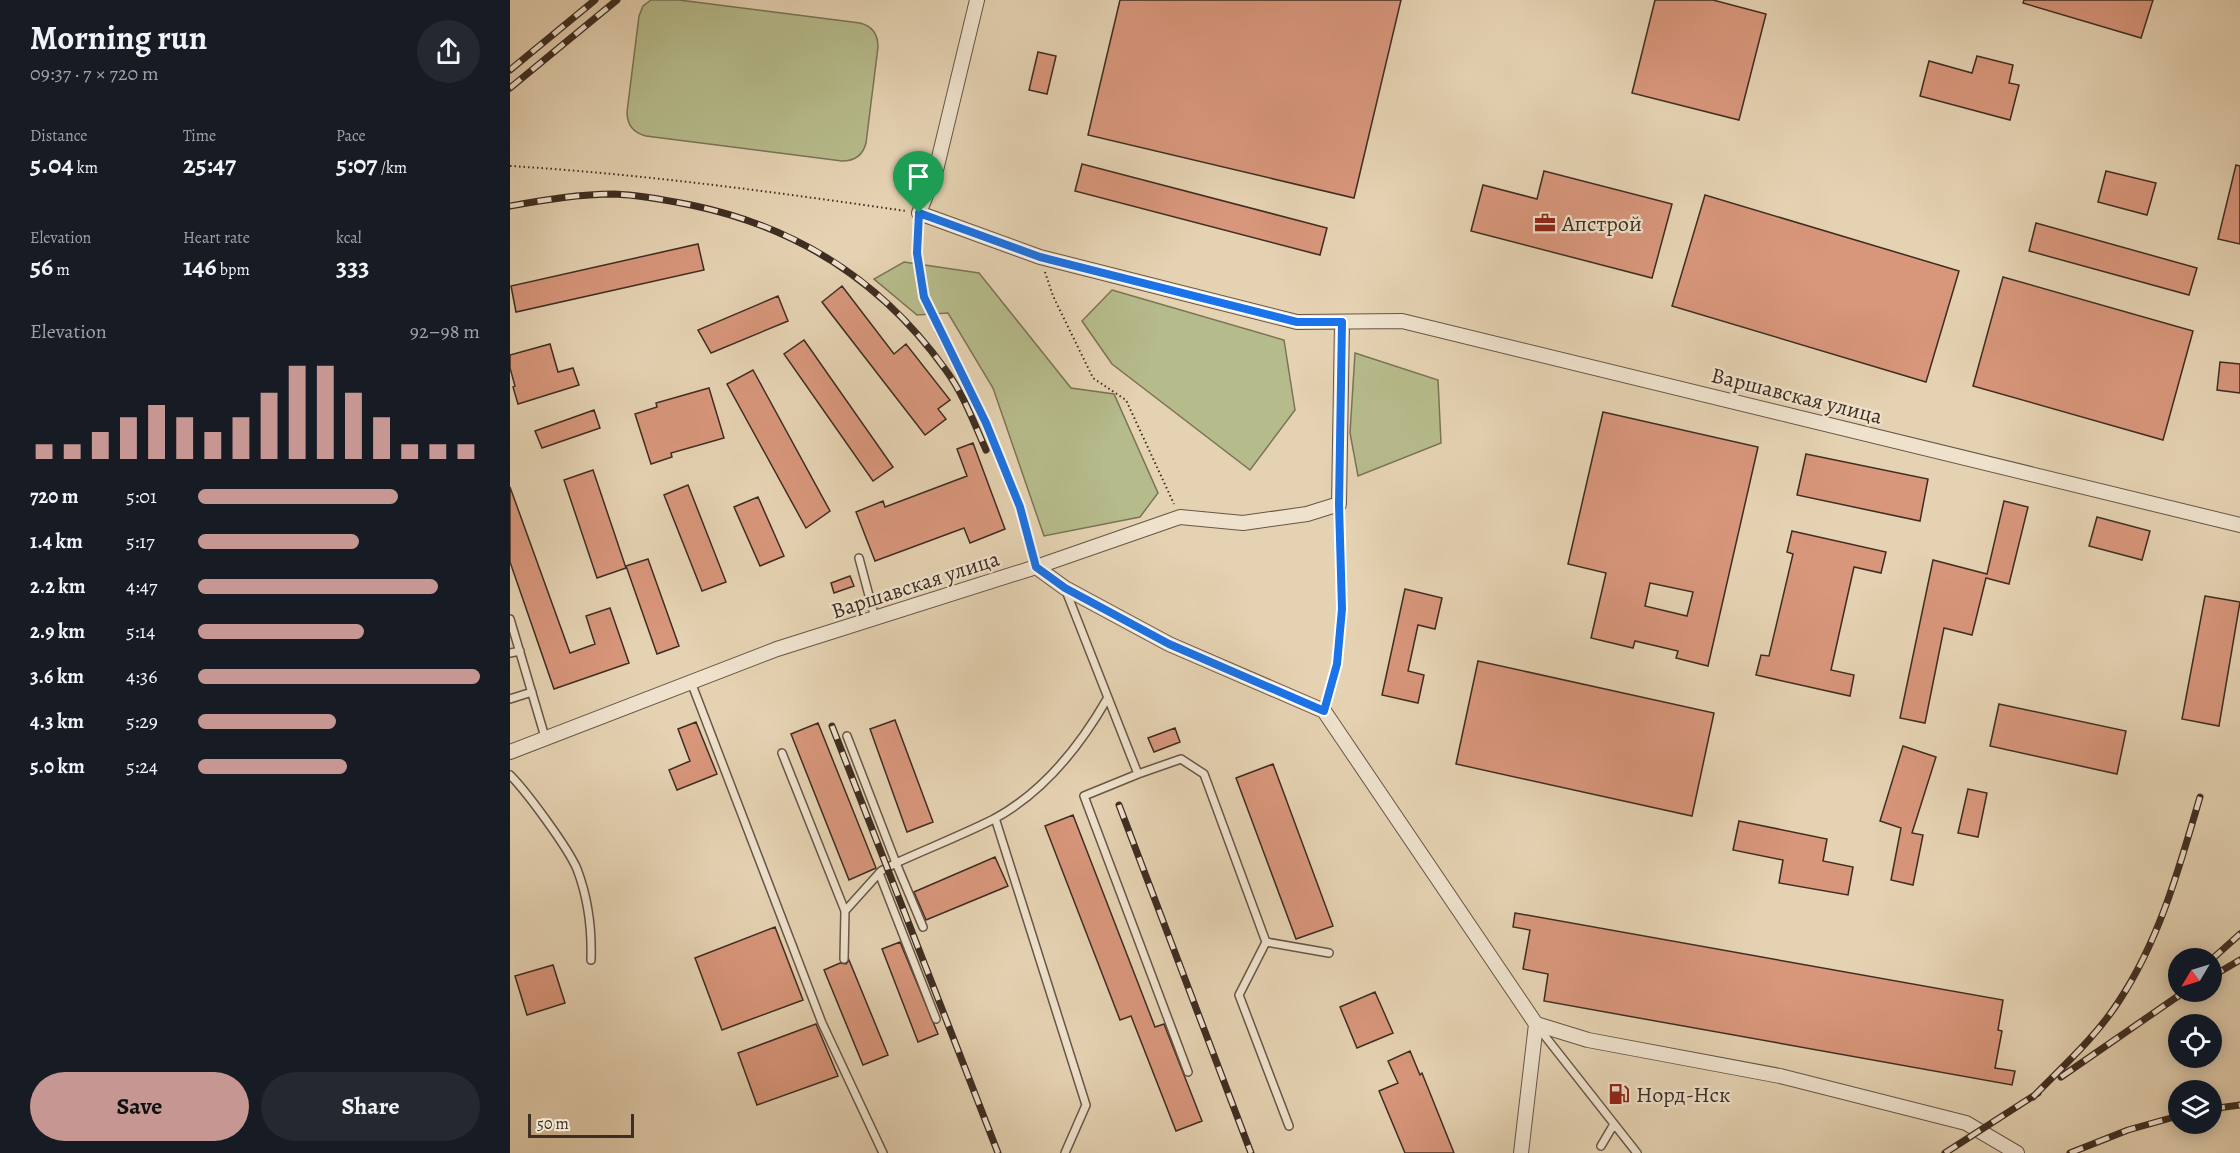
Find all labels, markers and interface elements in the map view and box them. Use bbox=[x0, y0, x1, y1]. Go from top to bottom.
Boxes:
text: Morning run bbox=[30, 15, 207, 60]
button: share bbox=[417, 20, 480, 83]
text: 09:37 · 7 × 720 m bbox=[30, 60, 159, 87]
text: Distance bbox=[30, 125, 87, 147]
text: Time bbox=[183, 125, 216, 147]
text: Pace bbox=[336, 125, 366, 147]
text: 5.04 bbox=[30, 147, 74, 182]
text: 25:47 bbox=[183, 147, 236, 182]
text: 5:07 bbox=[336, 147, 377, 182]
pin bbox=[893, 151, 944, 213]
text: km bbox=[74, 157, 98, 179]
text: /km bbox=[377, 157, 407, 179]
icon: arrive bbox=[902, 160, 935, 193]
place label: Апстрой bbox=[1561, 209, 1642, 239]
office icon: Апстрой bbox=[1533, 211, 1557, 235]
text: Elevation bbox=[30, 227, 91, 249]
text: Heart rate bbox=[183, 227, 250, 249]
text: kcal bbox=[336, 227, 362, 249]
text: 56 bbox=[30, 249, 53, 284]
text: 146 bbox=[183, 249, 217, 284]
text: 333 bbox=[336, 249, 370, 284]
text: m bbox=[53, 259, 70, 281]
text: bpm bbox=[217, 259, 250, 281]
text: Elevation bbox=[30, 318, 107, 345]
text: 92–98 m bbox=[410, 318, 480, 345]
street label: Варшавская улица bbox=[1708, 360, 1886, 432]
text: 720 m bbox=[30, 483, 79, 510]
text: 5:01 bbox=[126, 483, 157, 510]
text: 1.4 km bbox=[30, 528, 83, 555]
text: 5:17 bbox=[126, 528, 155, 555]
street label: Варшавская улица bbox=[827, 543, 1004, 626]
text: 2.2 km bbox=[30, 573, 85, 600]
text: 4:47 bbox=[126, 573, 157, 600]
text: 2.9 km bbox=[30, 618, 85, 645]
text: 5:14 bbox=[126, 618, 155, 645]
text: 3.6 km bbox=[30, 663, 84, 690]
text: 4:36 bbox=[126, 663, 157, 690]
text: 4.3 km bbox=[30, 708, 84, 735]
text: 5:29 bbox=[126, 708, 158, 735]
text: 5.0 km bbox=[30, 753, 85, 780]
text: 5:24 bbox=[126, 753, 158, 780]
north arrow bbox=[2168, 948, 2222, 1002]
map controls bbox=[2168, 948, 2222, 1134]
button: locate bbox=[2168, 1014, 2222, 1068]
button: Save bbox=[30, 1072, 249, 1141]
button: Share bbox=[261, 1072, 480, 1141]
place label: Норд-Нск bbox=[1636, 1080, 1730, 1110]
button: layers bbox=[2168, 1080, 2222, 1134]
fuel station icon: Норд-Нск bbox=[1607, 1082, 1631, 1106]
scale bar bbox=[528, 1111, 634, 1138]
text: 50 m bbox=[537, 1113, 569, 1135]

